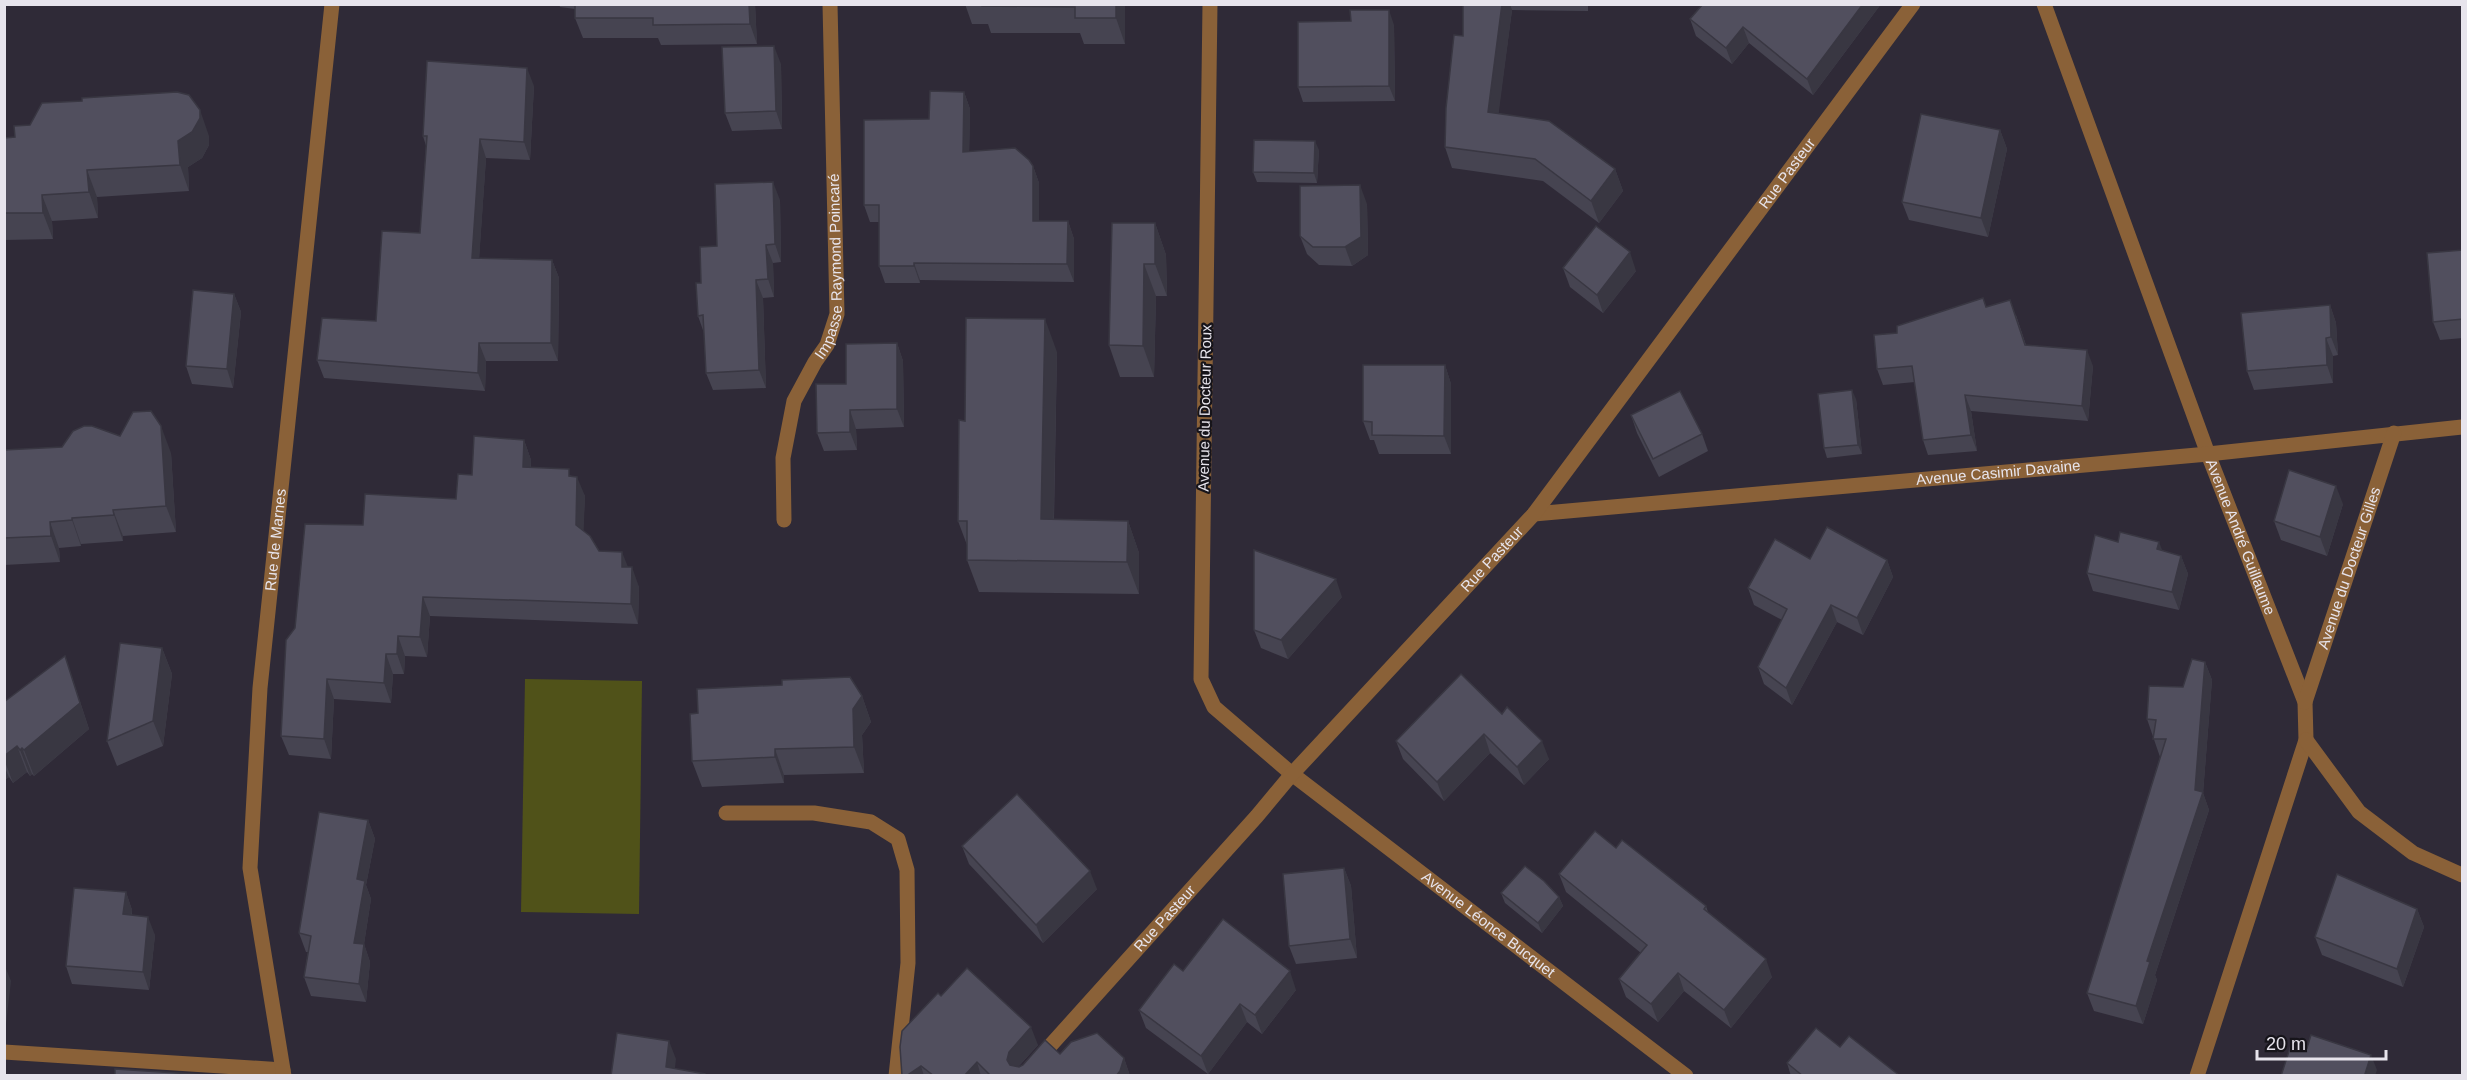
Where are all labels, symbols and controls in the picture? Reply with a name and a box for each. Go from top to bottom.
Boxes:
street label: Rue Pasteur [1755,135,1818,212]
street label: Impasse Raymond Poincaré [811,173,845,362]
street label: Avenue du Docteur Roux [1195,324,1214,492]
street label: Avenue Casimir Davaine [1915,456,2081,488]
street label: Avenue André Guillaume [2203,456,2279,617]
street label: Avenue du Docteur Gilles [2314,485,2384,651]
street label: Rue de Marnes [261,488,289,592]
street label: Rue Pasteur [1457,522,1526,595]
street label: Avenue Léonce Bucquet [1419,868,1559,981]
street label: Rue Pasteur [1130,881,1199,955]
scale bar [2257,1023,2386,1061]
text: 20 m [2266,1034,2306,1054]

